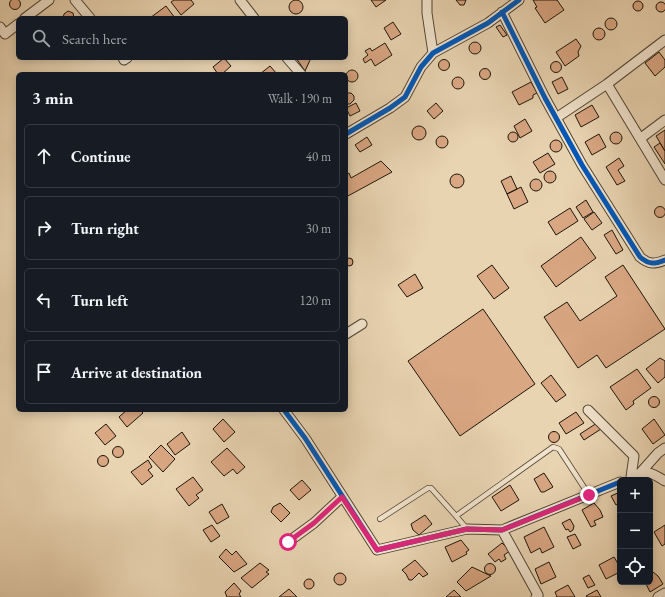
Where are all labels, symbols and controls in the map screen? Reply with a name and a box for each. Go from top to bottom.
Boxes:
search box [16,16,348,60]
icon: search [30,27,52,49]
text: Search here [62,29,127,48]
text: 3 min [32,87,73,109]
text: Walk · 190 m [268,90,332,107]
icon: ahead [33,145,55,167]
text: Continue [71,147,131,166]
text: 40 m [306,148,331,165]
icon: right [33,217,55,239]
text: Turn right [71,219,139,238]
text: 30 m [306,220,331,237]
icon: left [33,289,55,311]
text: Turn left [71,291,128,310]
text: 120 m [300,292,331,309]
icon: arrive [33,361,55,383]
text: Arrive at destination [71,363,202,382]
map controls [617,477,653,585]
button: + [617,477,653,513]
route end [580,486,598,504]
button: − [617,513,653,549]
route start [279,533,297,551]
button: locate [617,549,653,585]

